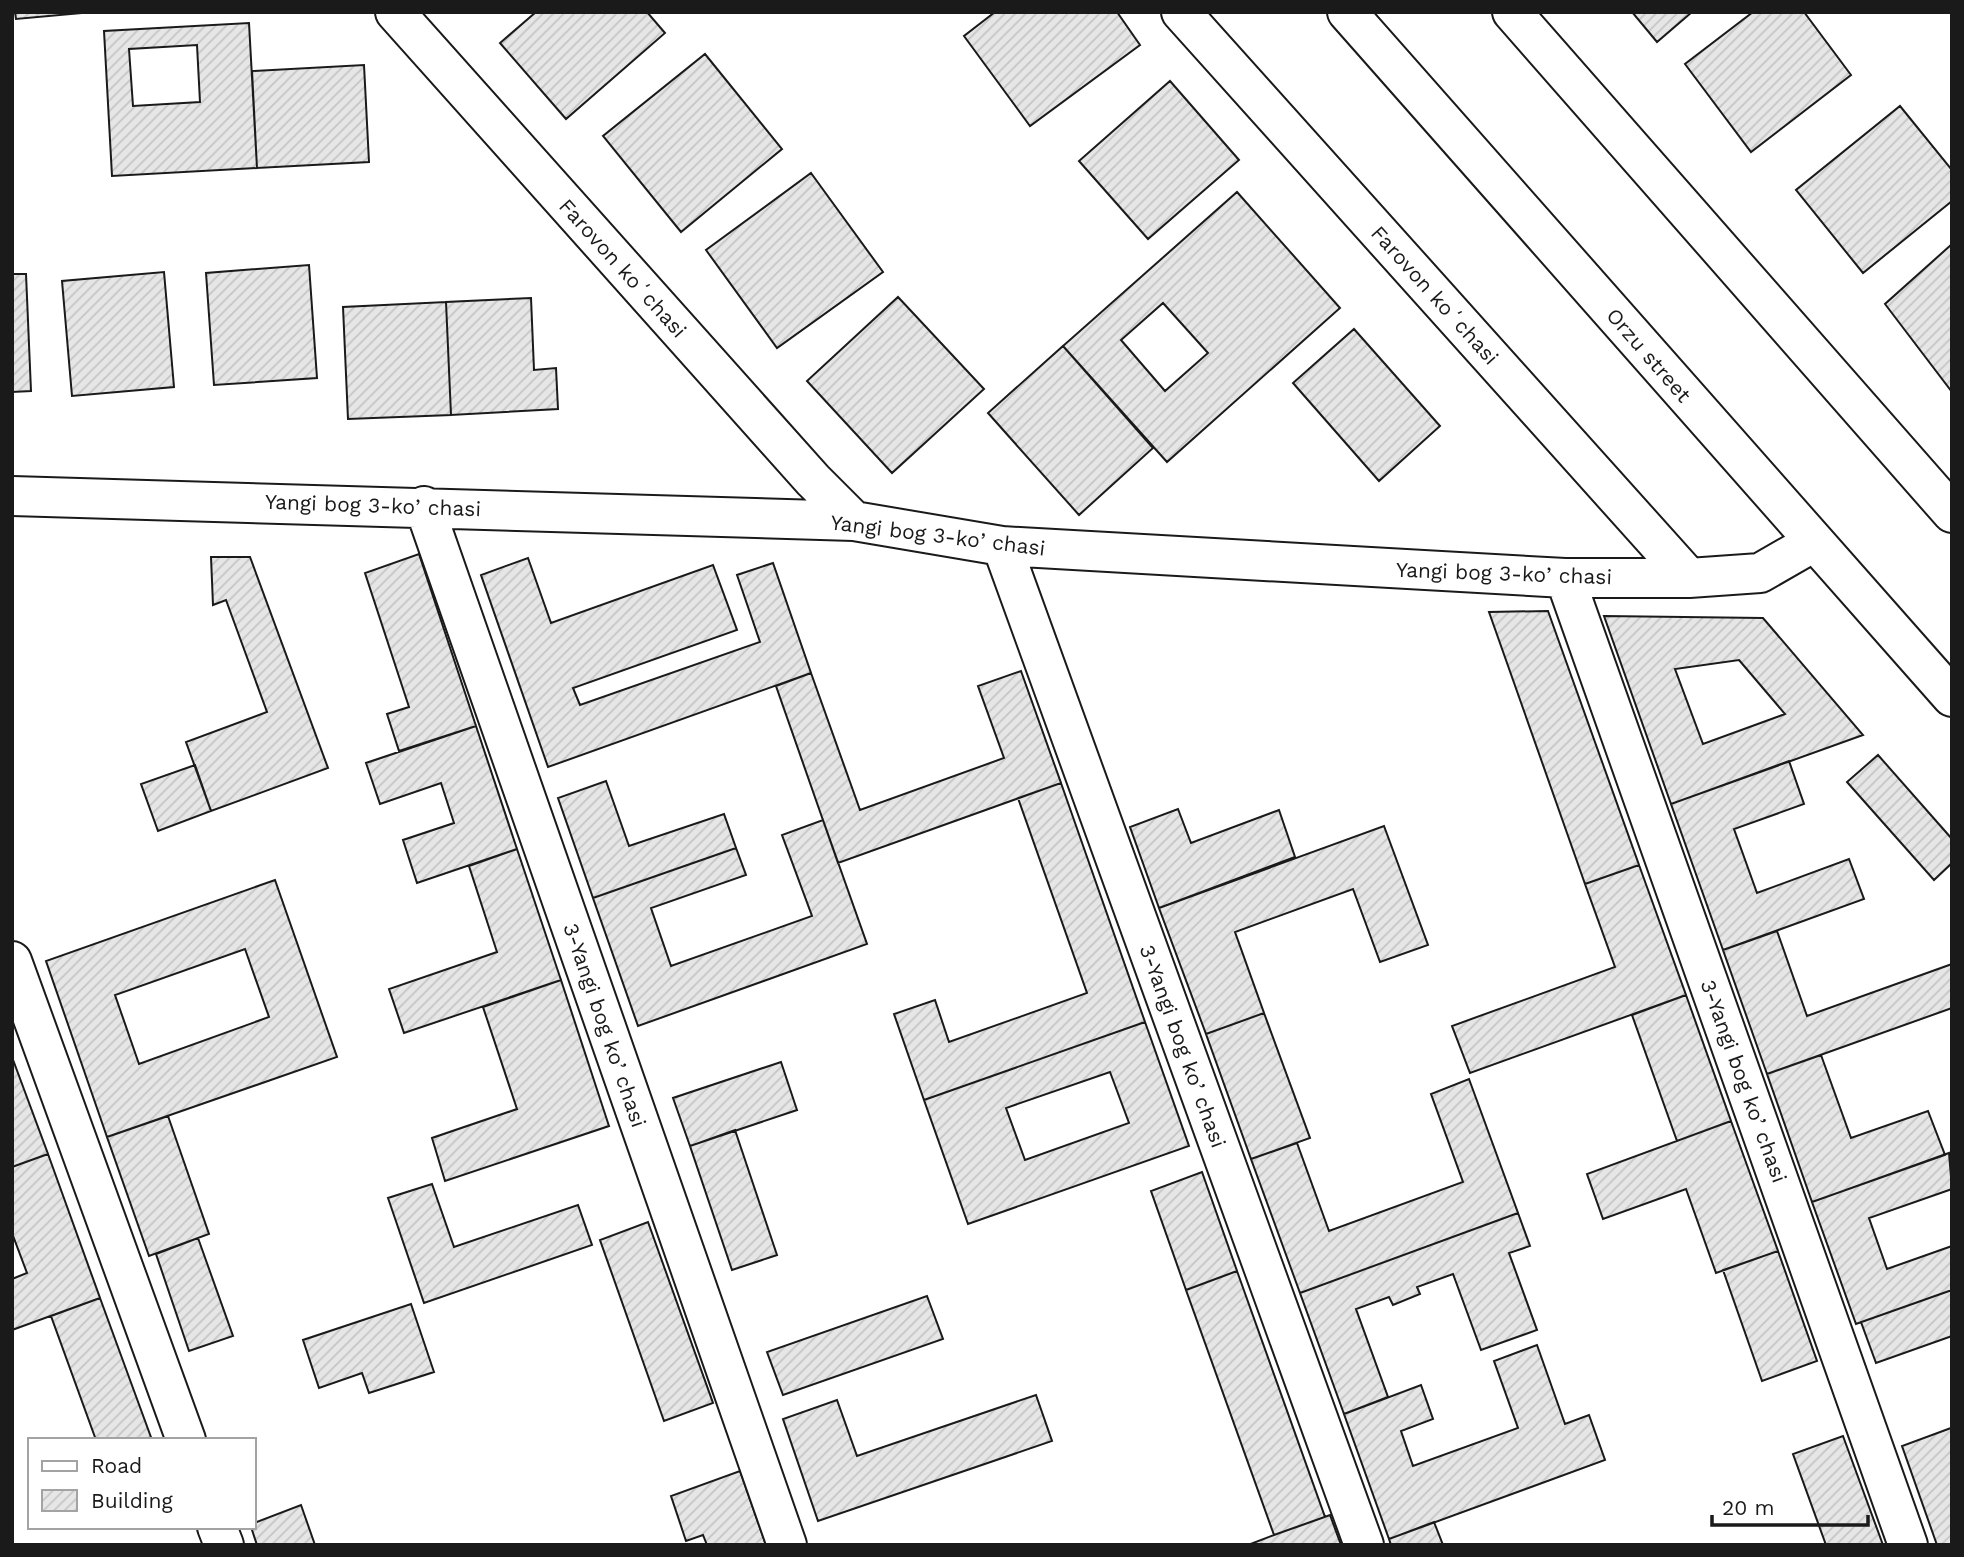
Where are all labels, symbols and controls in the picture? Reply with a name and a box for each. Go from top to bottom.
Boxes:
street label: Farovon koʻchasi [554,193,692,343]
street label: Farovon koʻchasi [1366,220,1504,370]
street label: Orzu street [1601,303,1697,407]
street label: Yangi bog 3-koʼchasi [265,489,481,521]
street label: Yangi bog 3-koʼchasi [829,509,1047,561]
street label: Yangi bog 3-koʼchasi [1396,557,1612,589]
street label: 3-Yangi bog koʼchasi [558,920,652,1130]
street label: 3-Yangi bog koʼchasi [1135,941,1231,1151]
street label: 3-Yangi bog koʼchasi [1696,976,1792,1186]
legend [28,1438,256,1529]
text: Road [91,1453,142,1478]
scale bar [1712,1484,1868,1528]
text: Building [91,1488,173,1513]
text: 20 m [1722,1495,1774,1520]

